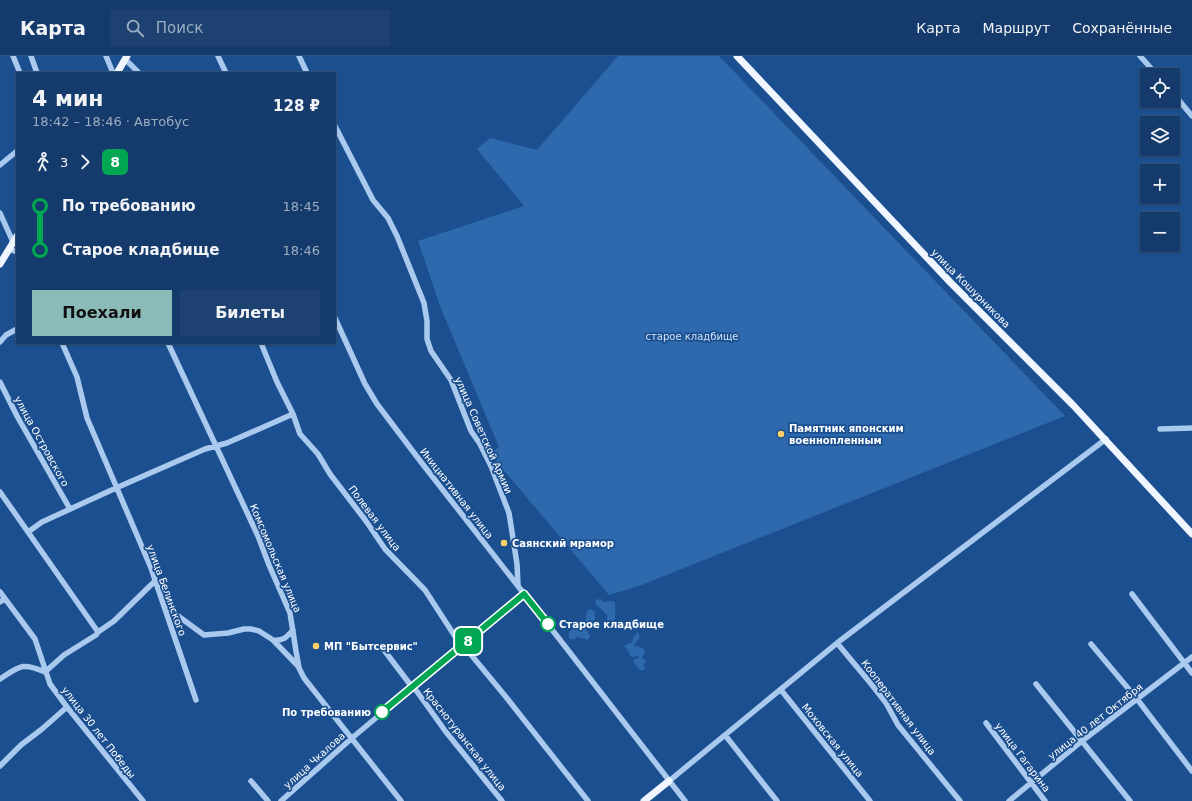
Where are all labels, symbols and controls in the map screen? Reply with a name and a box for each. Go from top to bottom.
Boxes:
search box [110,10,390,46]
text: Карта [20,17,86,39]
icon: search [124,17,146,39]
text: Поиск [156,19,203,37]
text: Карта [916,20,960,36]
text: Маршрут [982,20,1050,36]
text: Сохранённые [1072,20,1172,36]
map controls [1140,68,1180,252]
button: locate [1140,68,1180,108]
text: 4 мин [32,86,104,111]
text: 128 ₽ [273,97,320,115]
text: 18:42 – 18:46 · Автобус [32,114,189,129]
button: layers [1140,116,1180,156]
icon: walk [32,151,54,173]
icon: forward [74,151,96,173]
text: 8 [110,154,120,170]
text: 3 [60,155,68,170]
button: + [1140,164,1180,204]
text: По требованию [62,197,196,215]
text: 18:45 [283,199,320,214]
button: − [1140,212,1180,252]
text: Старое кладбище [62,241,219,259]
text: 18:46 [283,243,320,258]
street label: улица Кошурникова [929,247,1012,330]
button: Поехали [32,290,172,336]
button: Билеты [180,290,320,336]
park label: старое кладбище [646,331,738,342]
street label: улица Советской Армии [453,375,514,495]
street label: улица Островского [12,394,71,488]
place label: Памятник японским военнопленным [789,423,904,446]
marker: Памятник японским военнопленным [776,429,786,439]
street label: Инициативная улица [418,446,495,541]
street label: Полевая улица [346,483,403,553]
street label: Комсомольская улица [248,502,303,614]
marker: Саянский мрамор [499,538,509,548]
place label: Саянский мрамор [512,538,614,549]
street label: улица Белинского [145,543,188,637]
marker: Старое кладбище [540,616,556,632]
place label: Старое кладбище [559,619,664,630]
line badge: 8 [455,628,481,654]
text: 8 [463,633,473,649]
marker: МП "Бытсервис" [311,641,321,651]
place label: МП "Бытсервис" [324,641,418,652]
street label: Кооперативная улица [859,658,938,757]
street label: улица 40 лет Октября [1046,681,1145,762]
street label: улица 30 лет Победы [59,684,138,780]
street label: Краснотуранская улица [421,686,508,793]
street label: Моховская улица [800,701,866,779]
marker: По требованию [374,704,390,720]
place label: По требованию [282,707,371,718]
street label: улица Гагарина [993,720,1052,794]
street label: улица Чкалова [281,730,347,791]

